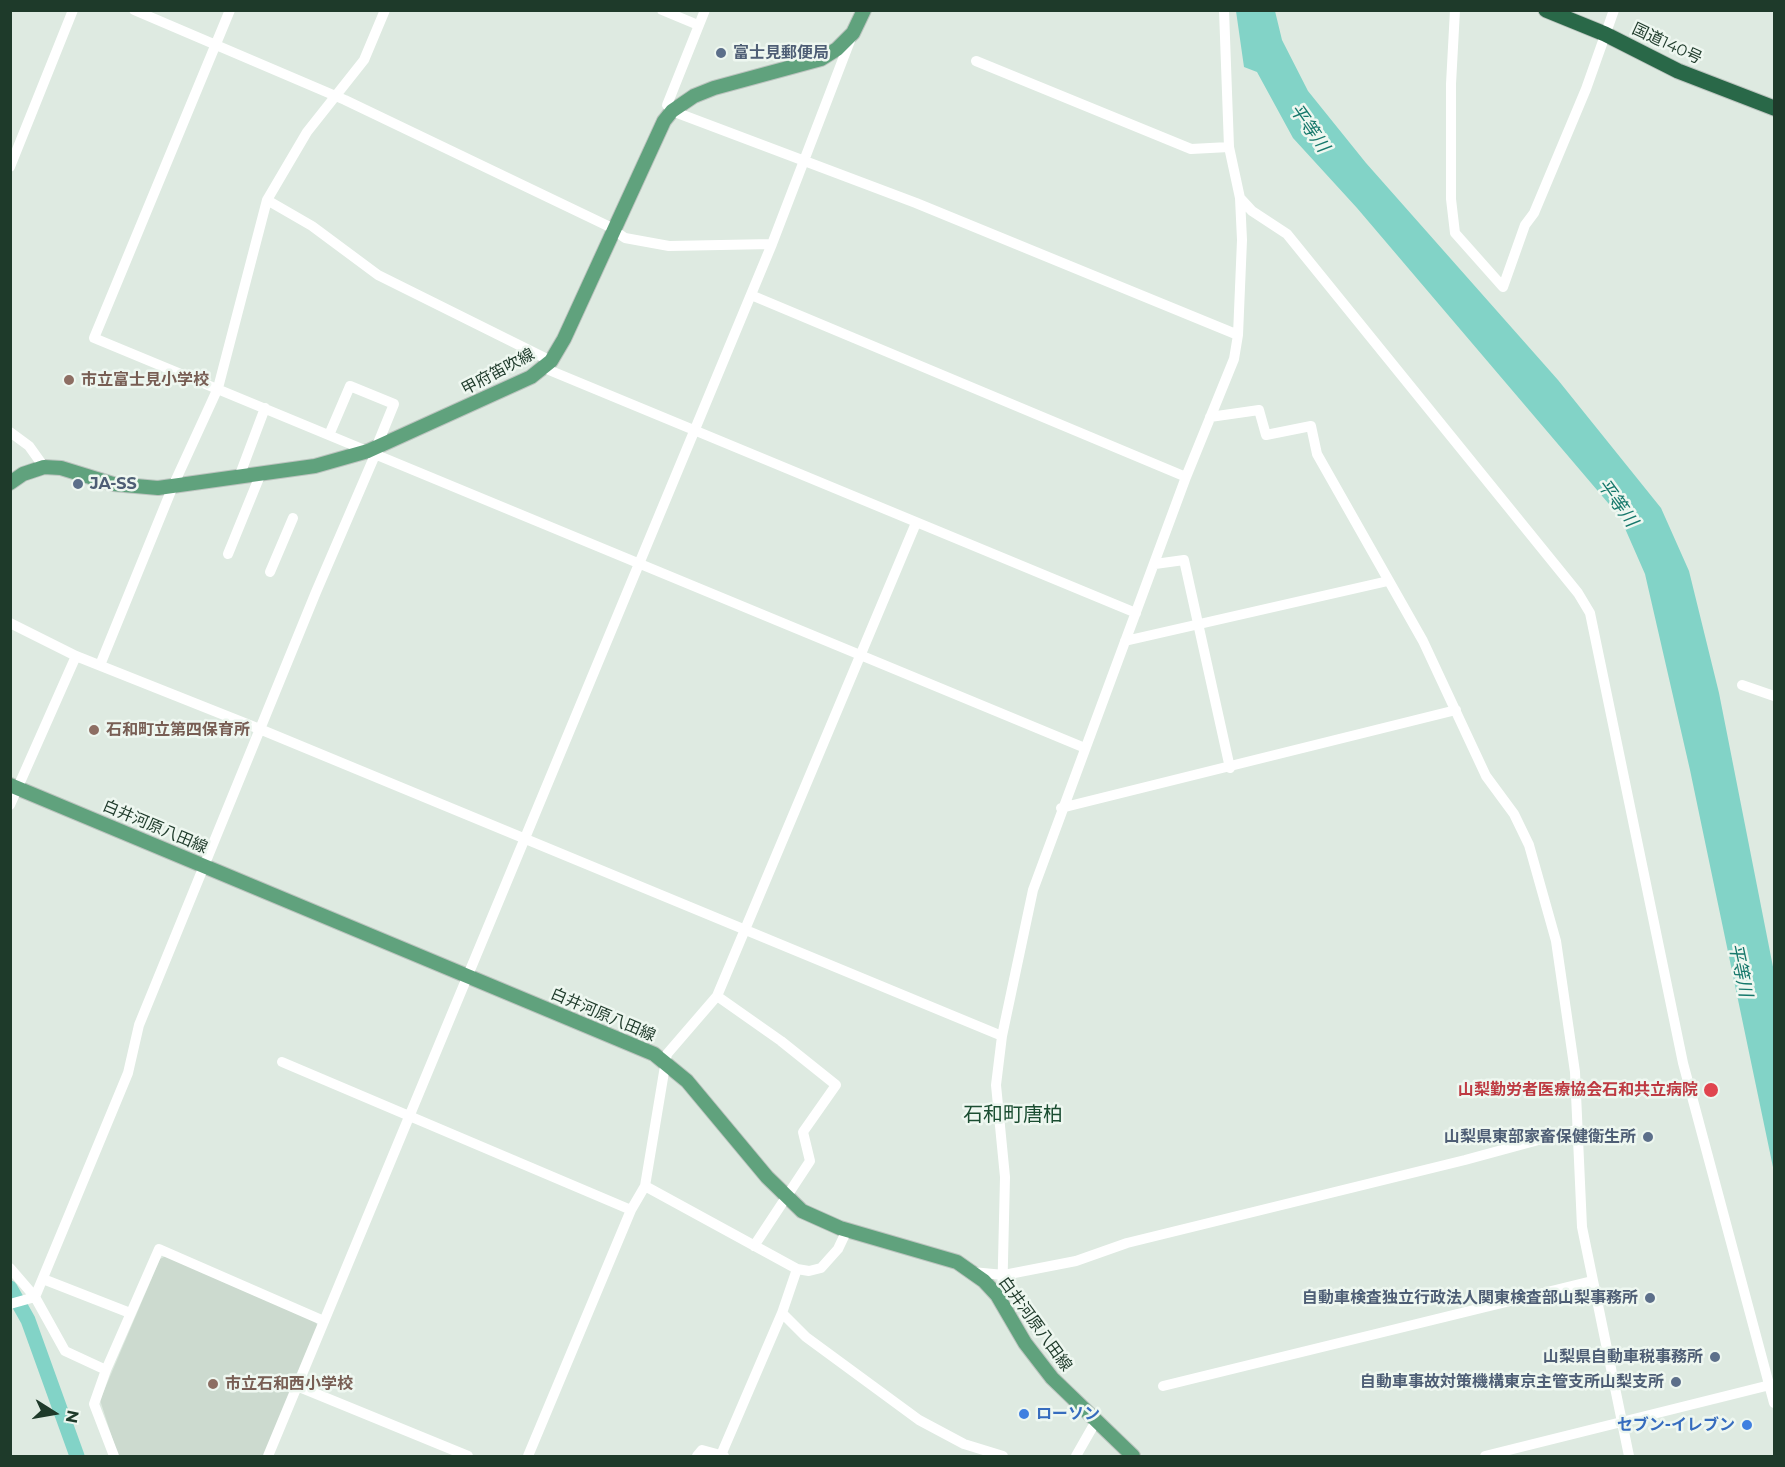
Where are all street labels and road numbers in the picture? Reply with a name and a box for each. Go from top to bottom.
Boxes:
street label: 国道140号 [1629,19,1705,69]
street label: 甲府笛吹線 [458,345,538,399]
street label: 白井河原八田線 [100,796,210,858]
street label: 白井河原八田線 [548,984,658,1046]
street label: 白井河原八田線 [994,1273,1076,1375]

